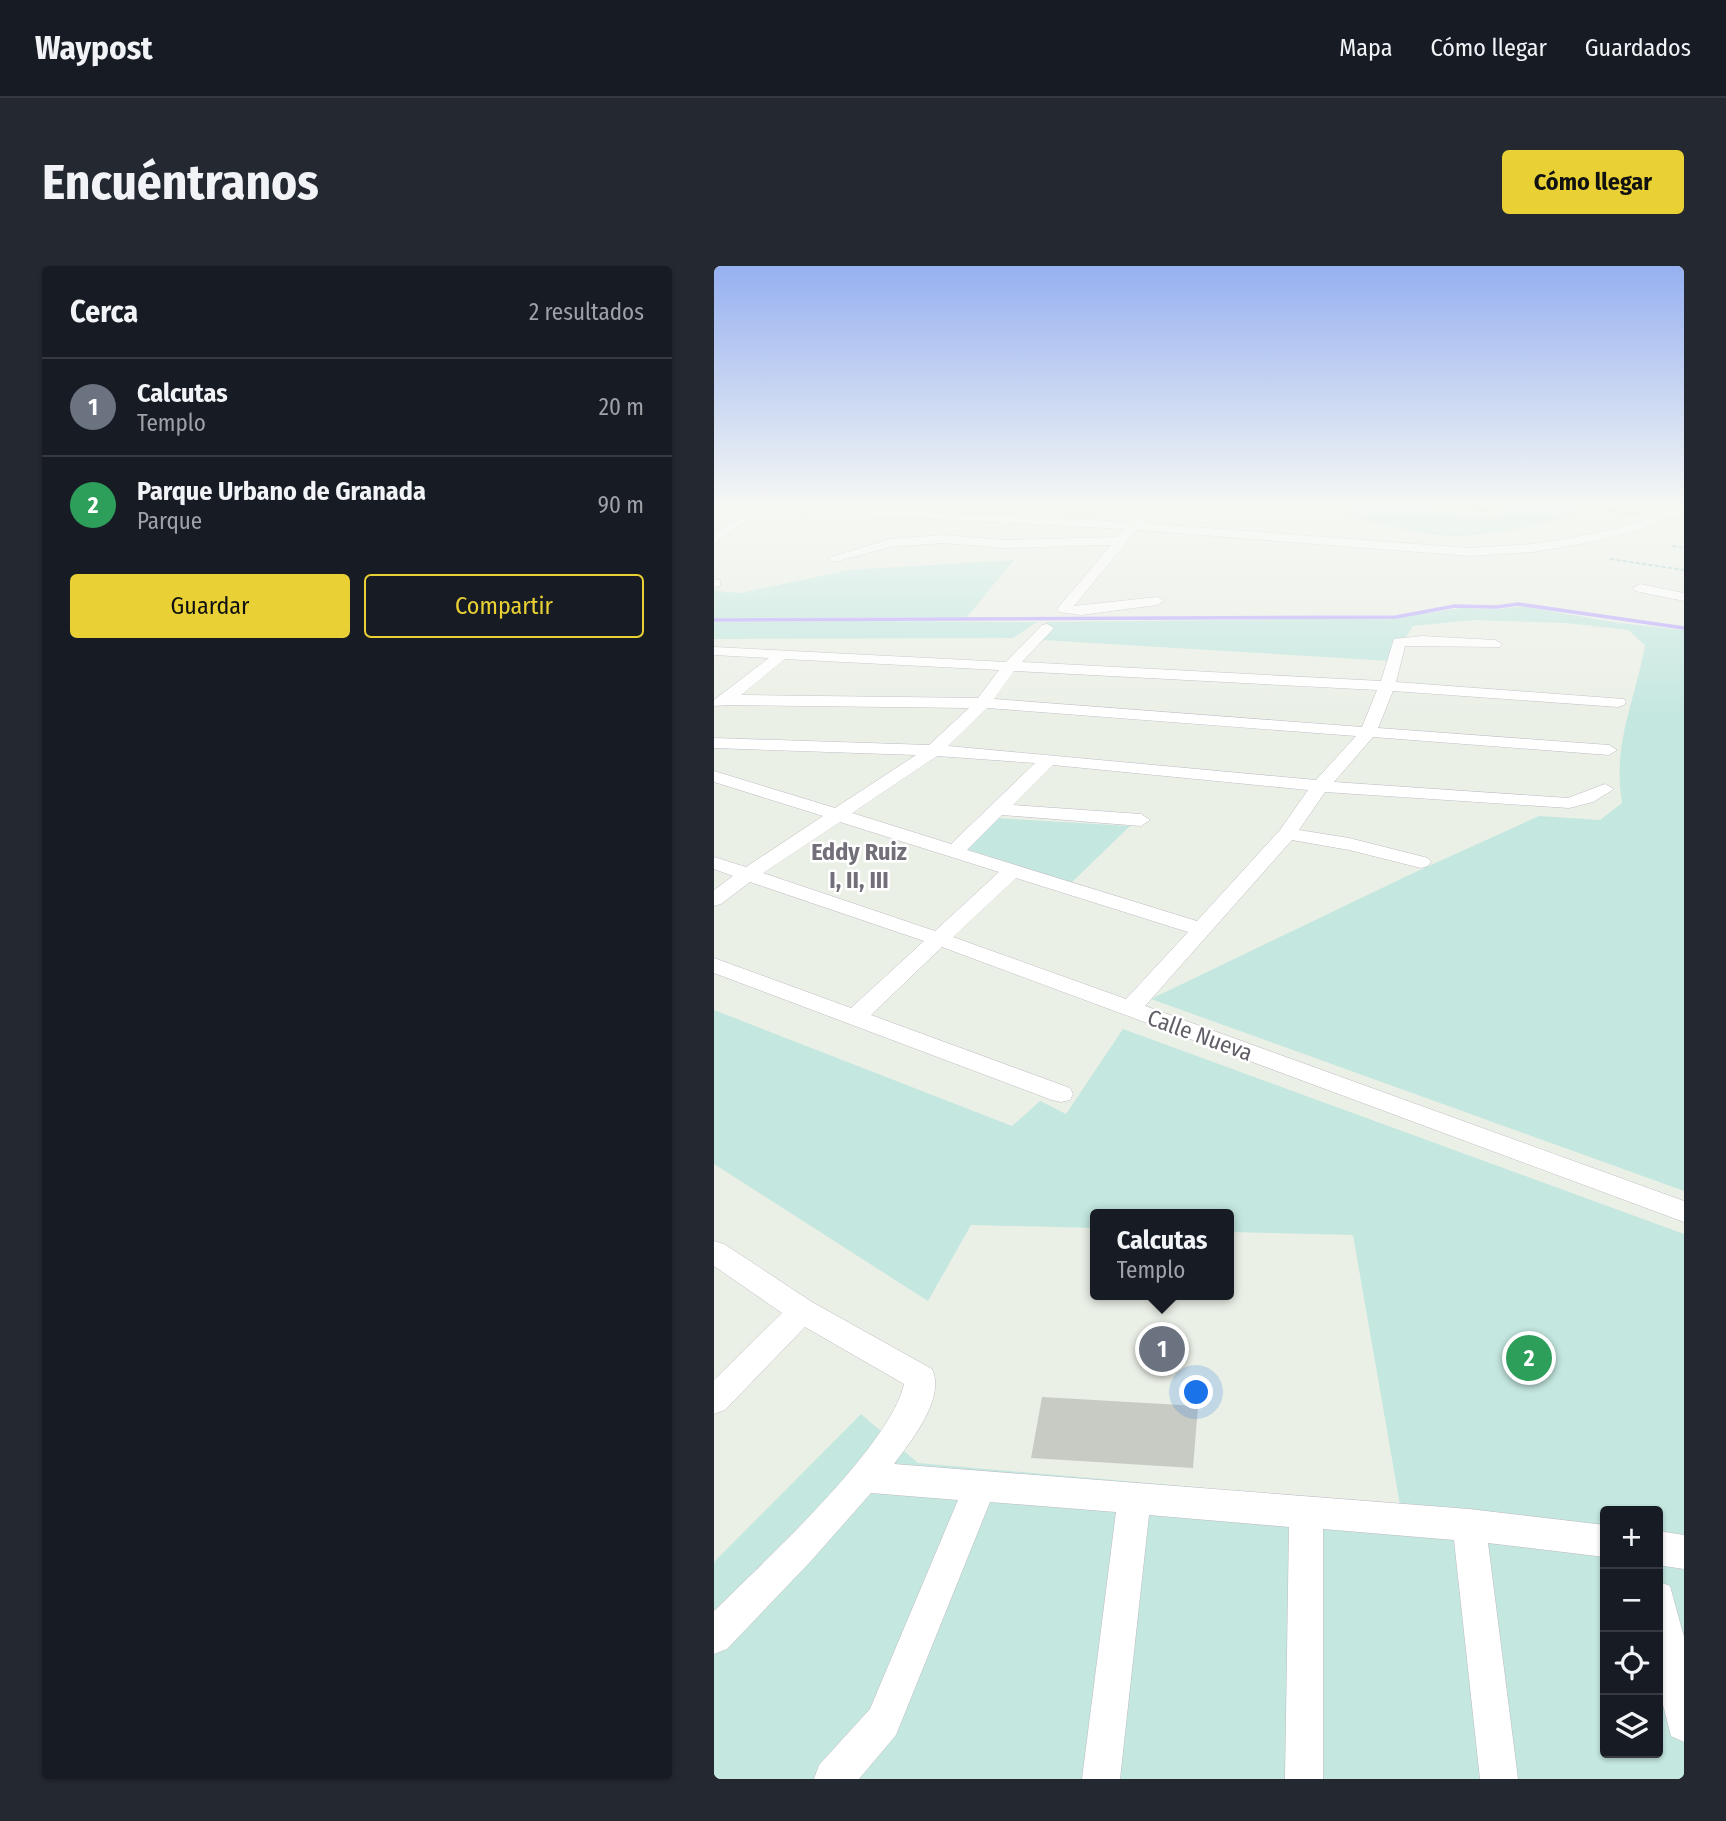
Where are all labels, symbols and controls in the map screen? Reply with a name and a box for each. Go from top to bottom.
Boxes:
text: Waypost [35,28,153,68]
text: Mapa [1339,34,1392,62]
text: Cómo llegar [1430,34,1547,62]
text: Guardados [1585,34,1691,62]
button: Cómo llegar [1502,150,1684,214]
text: Encuéntranos [42,153,319,212]
text: Cerca [70,294,138,330]
text: 2 resultados [529,298,644,326]
text: Calcutas [137,378,228,409]
text: 1 [88,393,98,421]
text: 20 m [599,393,644,421]
text: Templo [137,409,206,437]
text: Parque Urbano de Granada [137,476,426,507]
text: 2 [88,491,98,519]
text: 90 m [598,491,644,519]
text: Parque [137,507,202,535]
button: Guardar [70,574,350,638]
button: Compartir [364,574,644,638]
district label: Eddy Ruiz I, II, III [811,838,907,894]
street label: Calle Nueva [1144,1003,1256,1067]
popup [1090,1209,1234,1300]
text: Calcutas [1117,1225,1207,1256]
text: Templo [1117,1256,1185,1284]
pin: 1 [1139,1323,1185,1375]
pin: 2 [1506,1332,1552,1384]
your location [1179,1375,1213,1409]
map controls [1600,1506,1663,1758]
button: + [1600,1506,1663,1569]
button: − [1600,1569,1663,1632]
button: locate [1600,1632,1663,1695]
button: layers [1600,1695,1663,1758]

